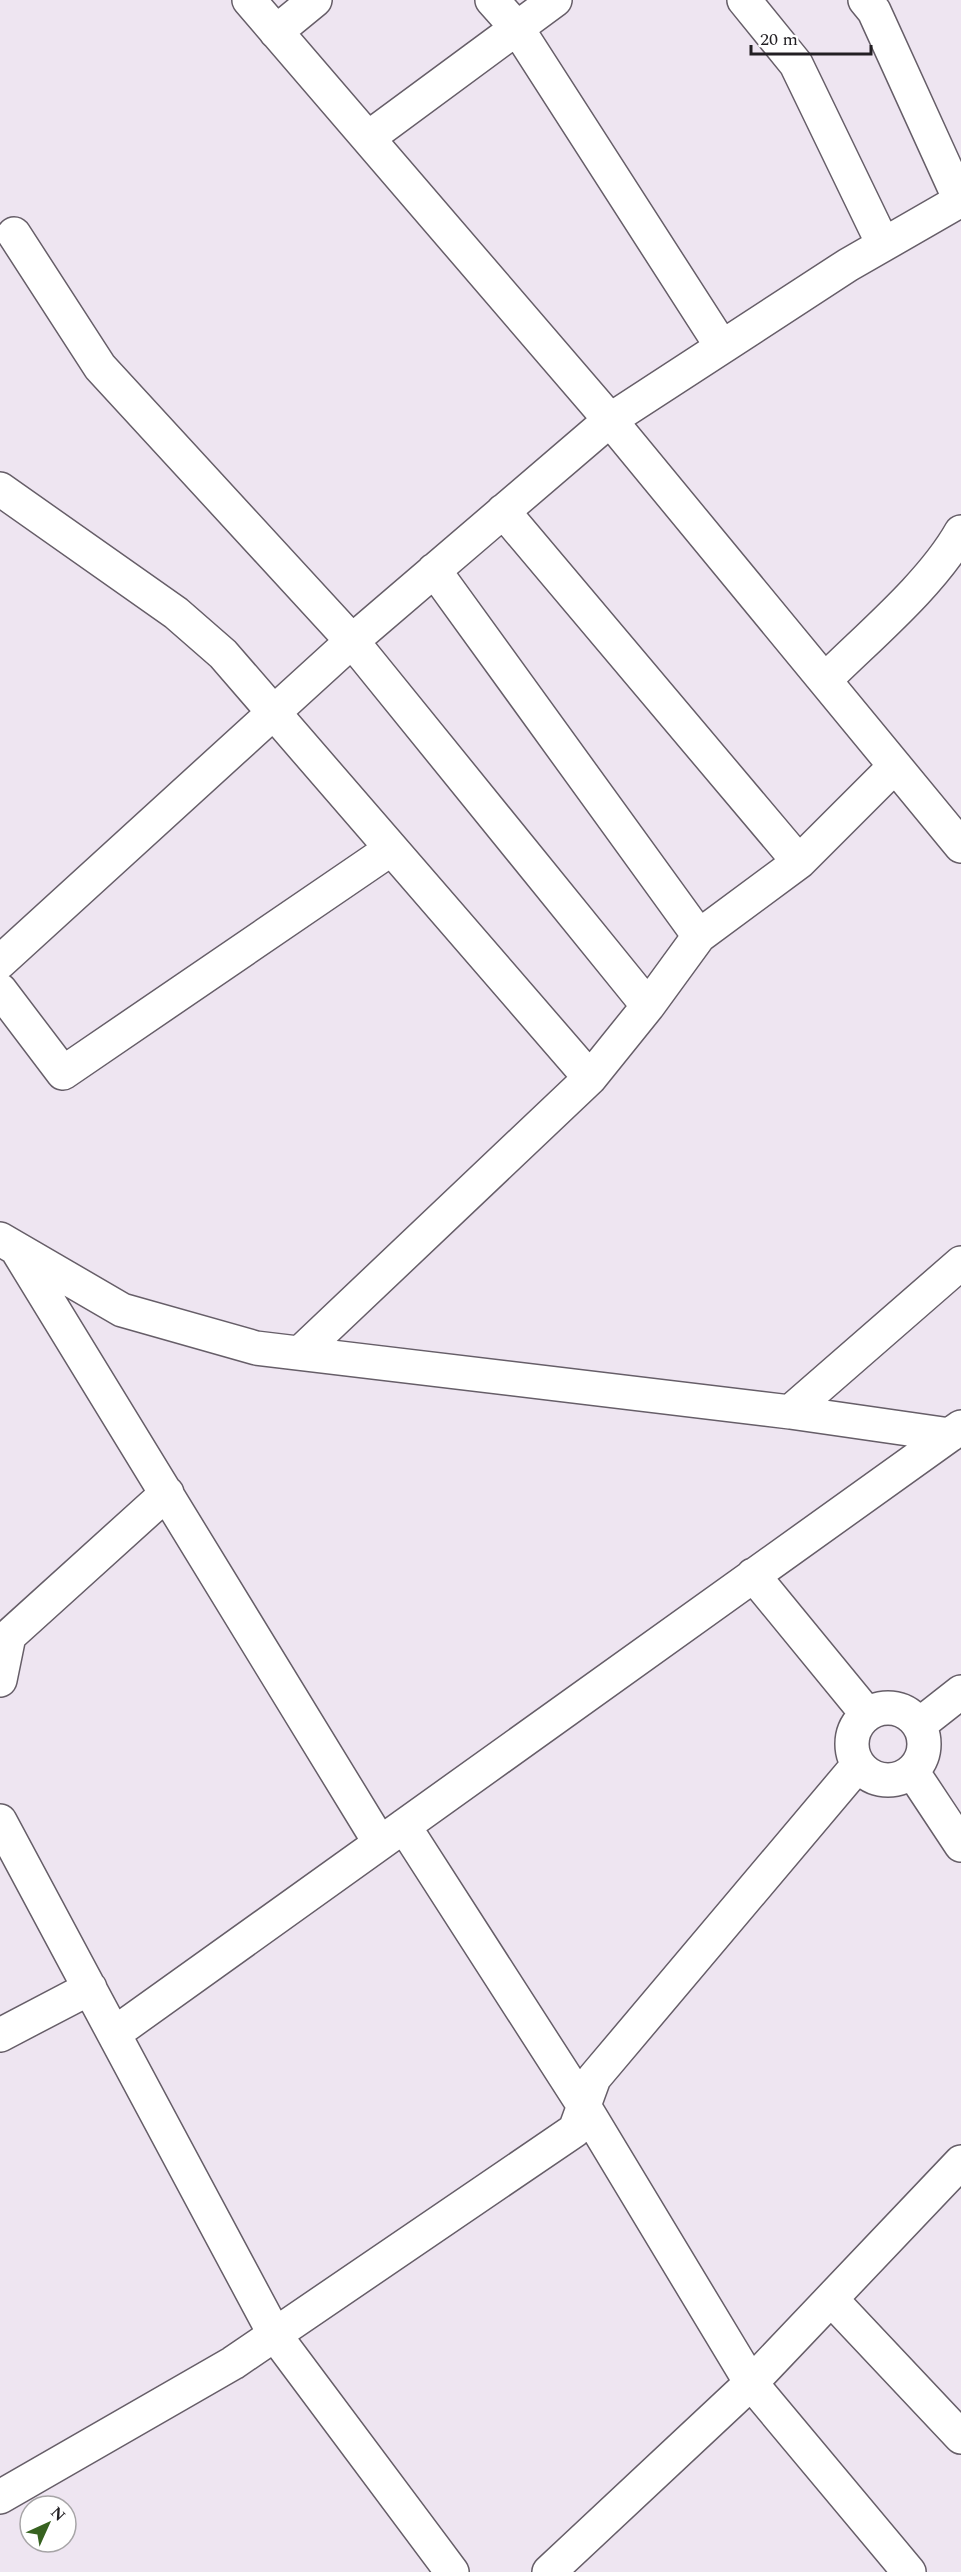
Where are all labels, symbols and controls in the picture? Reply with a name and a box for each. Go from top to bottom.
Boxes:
scale bar [751,18,871,56]
text: 20 m [760,26,798,53]
north arrow [18,2494,78,2554]
text: N [45,2501,71,2527]

